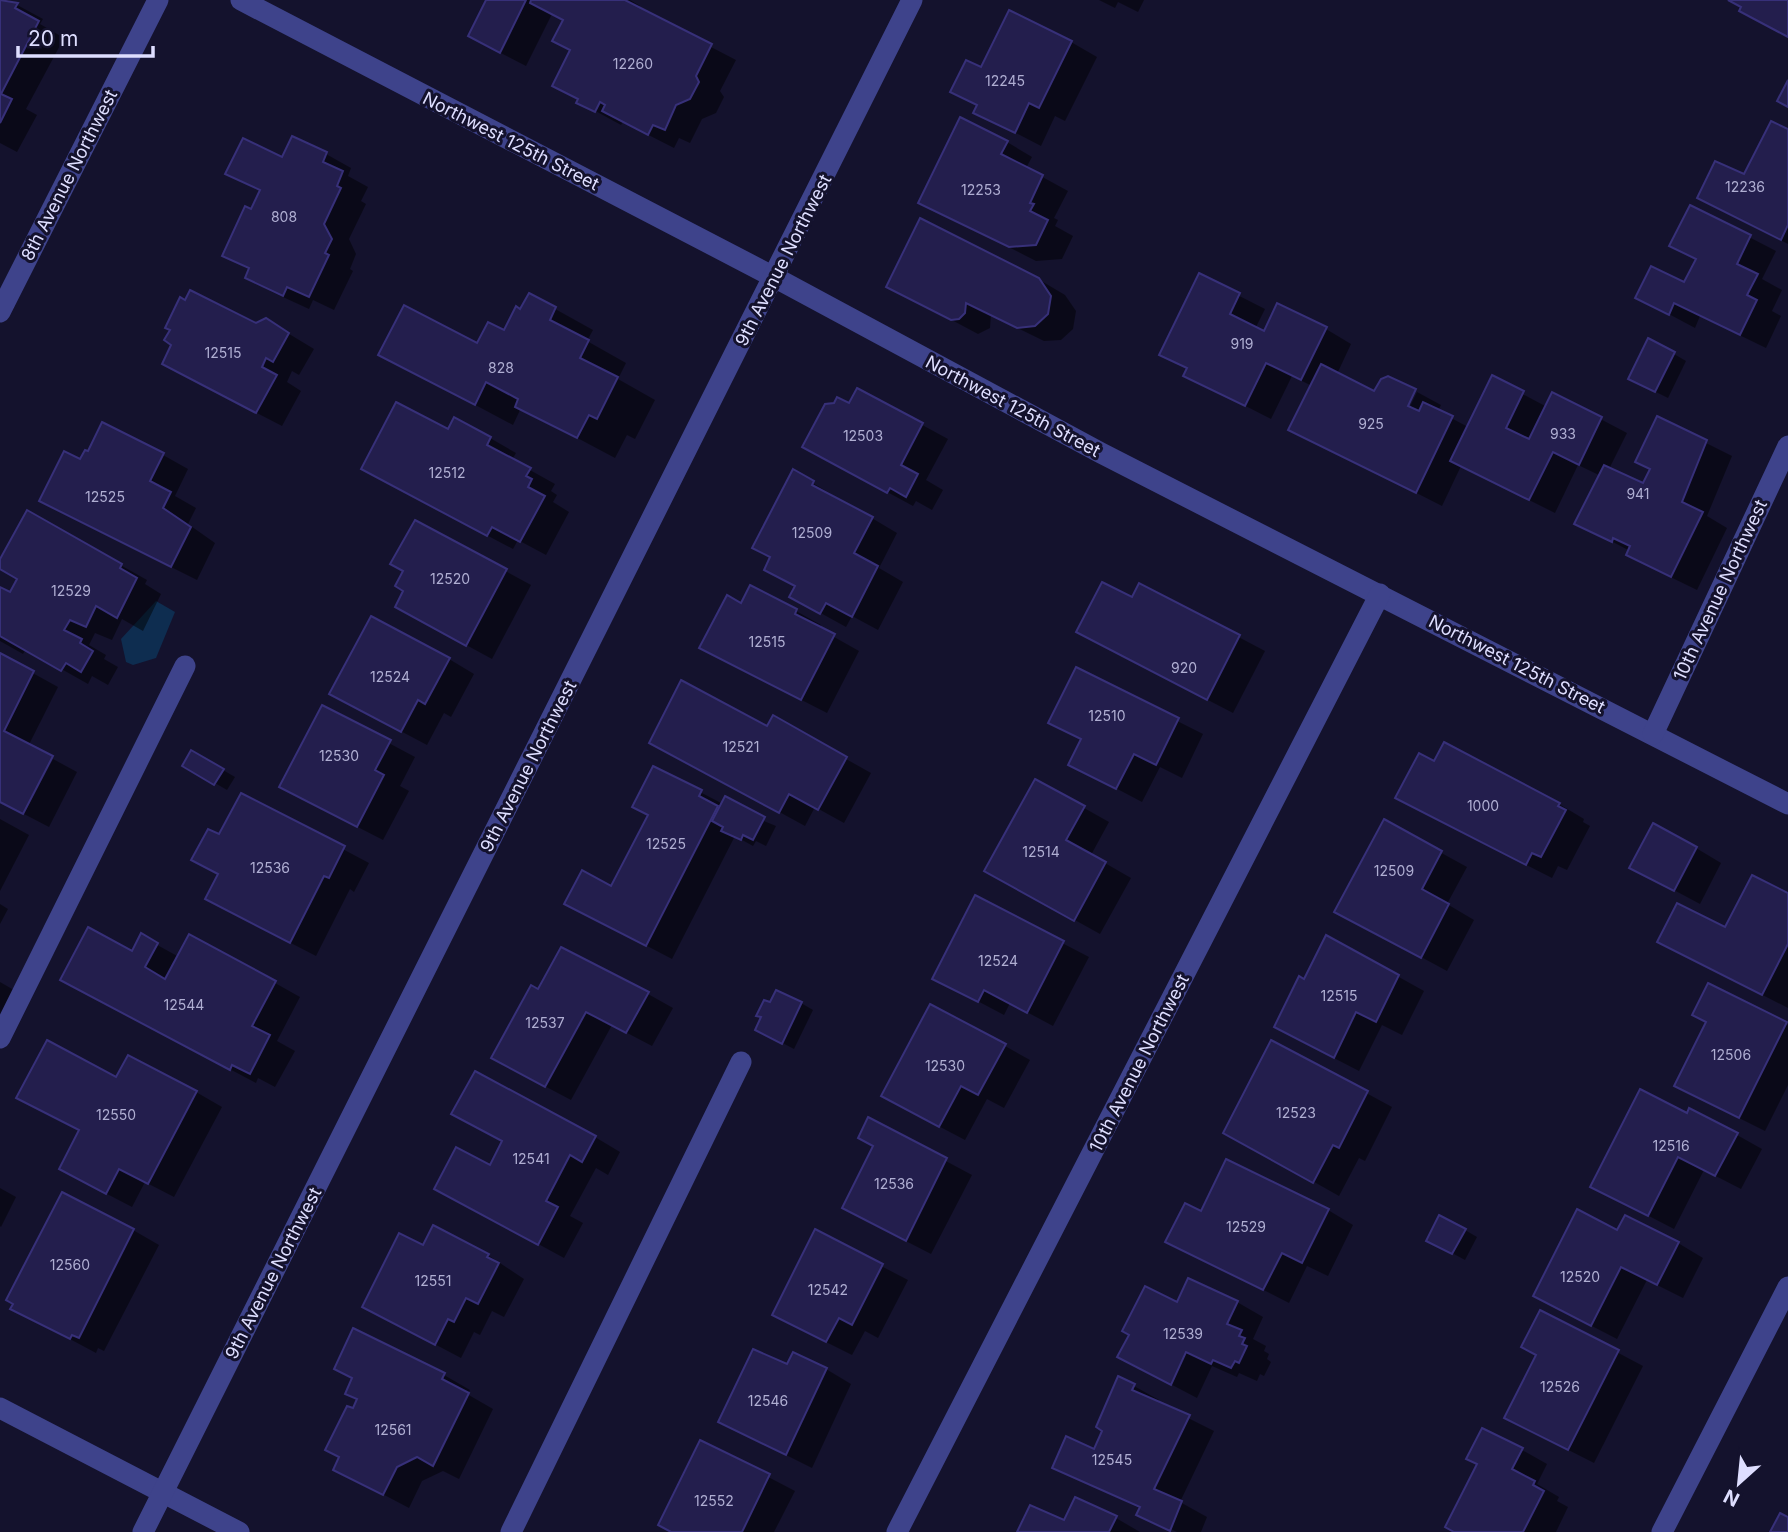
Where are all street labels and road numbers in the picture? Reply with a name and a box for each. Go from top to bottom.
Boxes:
street label: 8th Avenue Northwest [17,86,121,264]
street label: Northwest 125th Street [419,87,603,195]
street label: 9th Avenue Northwest [731,171,835,349]
street label: Northwest 125th Street [922,351,1104,461]
street label: 10th Avenue Northwest [1669,496,1771,684]
street label: Northwest 125th Street [1425,610,1609,718]
street label: 9th Avenue Northwest [476,677,580,855]
street label: 10th Avenue Northwest [1085,970,1193,1156]
street label: 9th Avenue Northwest [221,1184,325,1362]

